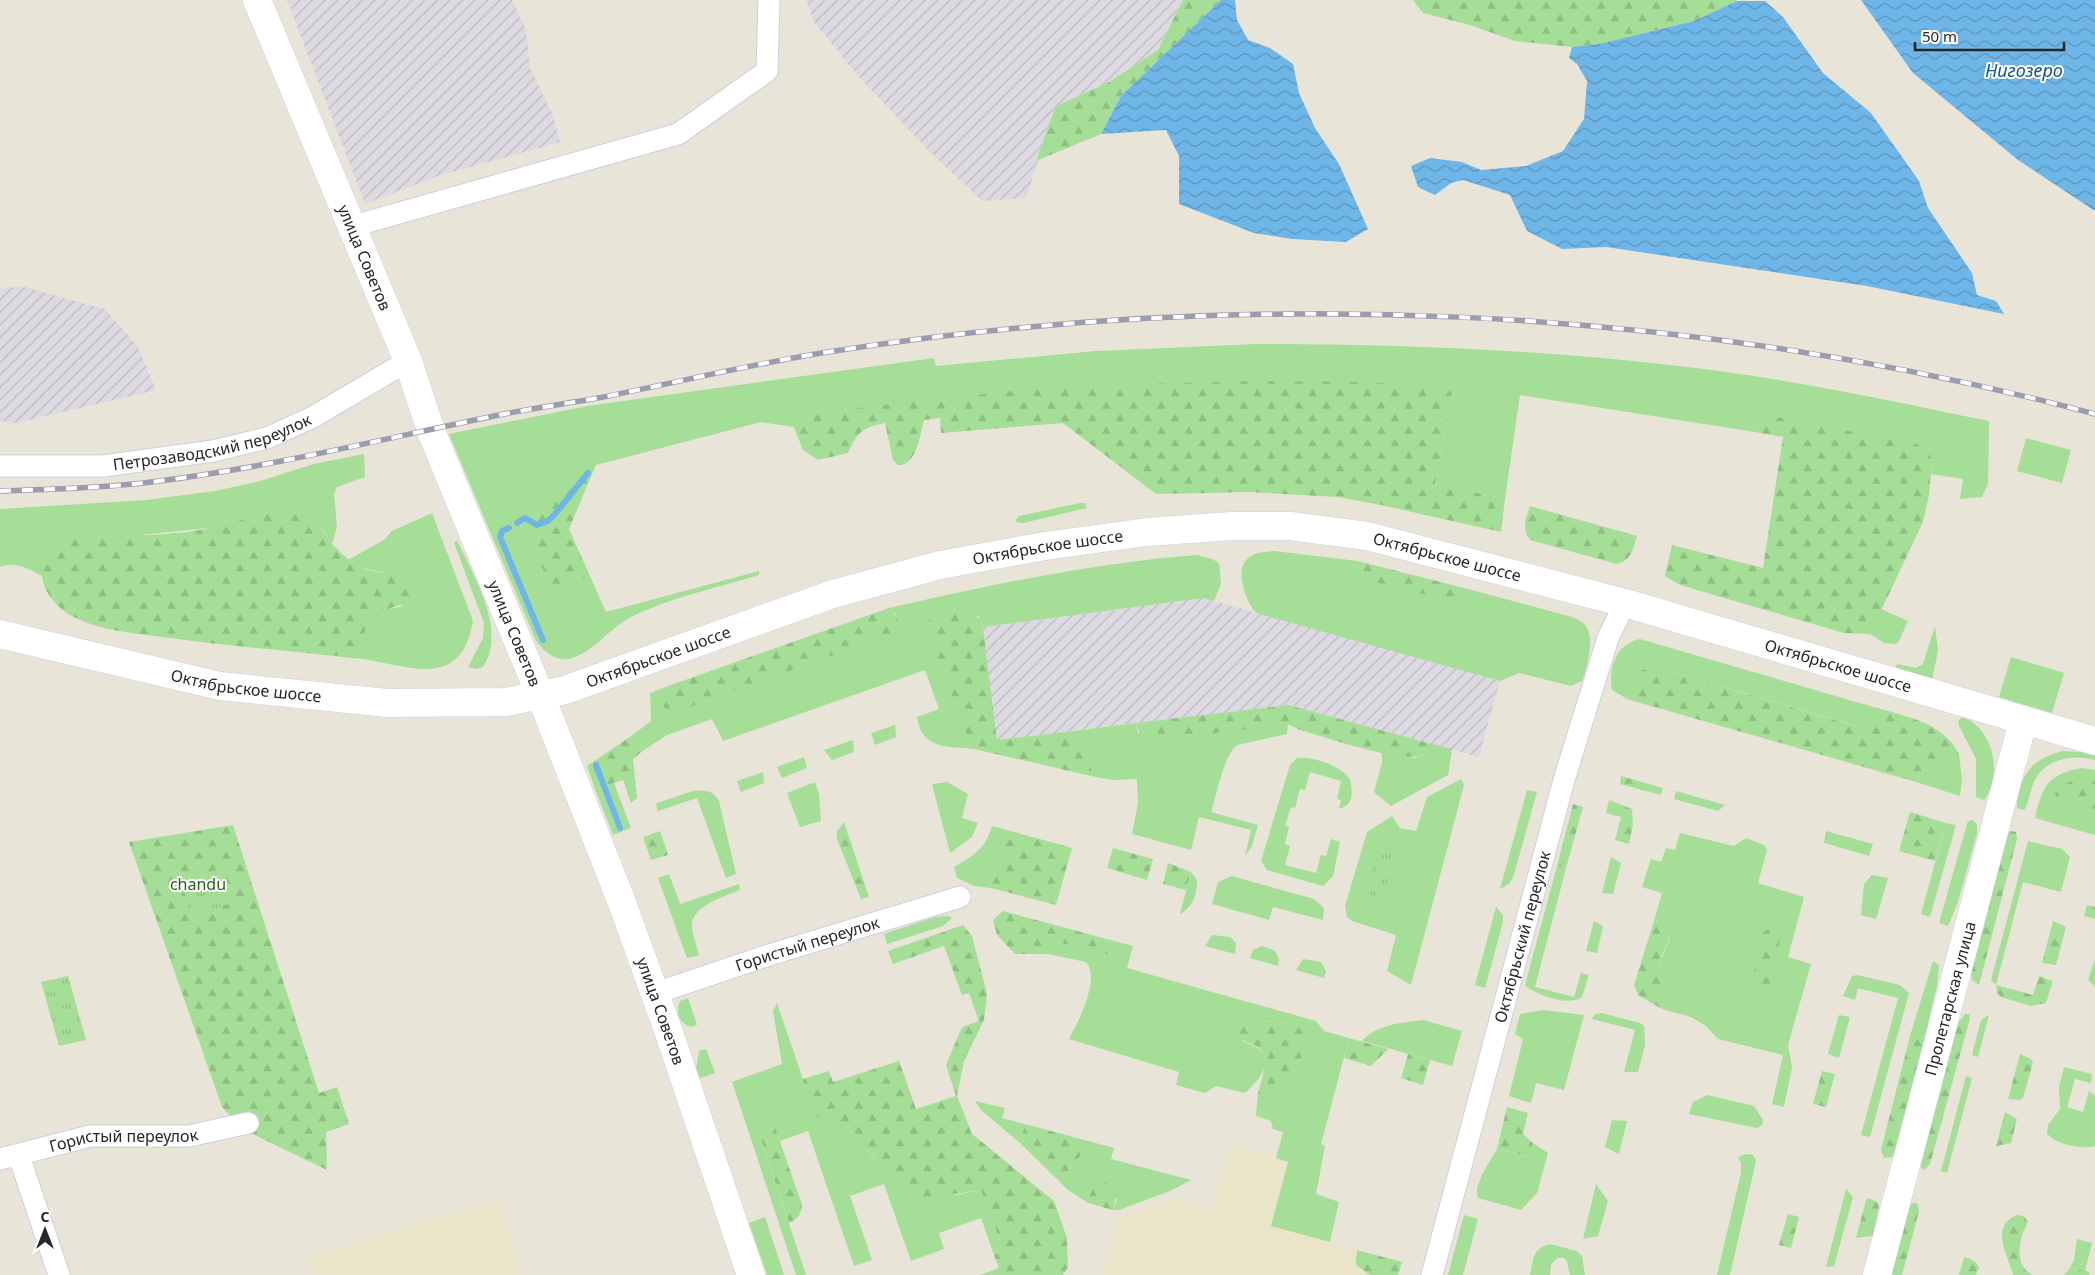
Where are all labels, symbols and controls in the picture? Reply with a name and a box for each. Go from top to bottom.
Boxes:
scale bar [1915,20,2064,52]
text: 50 m [1922,26,1957,46]
water label: Нигозеро [1985,58,2063,82]
street label: улица Советов [333,201,397,314]
street label: Петрозаводский переулок [112,408,315,476]
street label: Октябрьское шоссе [971,524,1125,570]
street label: Октябрьское шоссе [1371,527,1524,587]
street label: улица Советов [483,577,546,690]
street label: Октябрьское шоссе [583,621,734,693]
street label: Октябрьское шоссе [1762,634,1914,698]
street label: Октябрьское шоссе [169,664,323,707]
street label: Октябрьский переулок [1489,848,1556,1025]
park label: chandu [170,873,226,895]
street label: Гористый переулок [732,911,882,977]
street label: Пролетарская улица [1919,919,1981,1078]
street label: улица Советов [632,954,690,1068]
street label: Гористый переулок [47,1123,201,1157]
north arrow [20,1205,70,1255]
text: С [40,1207,50,1226]

